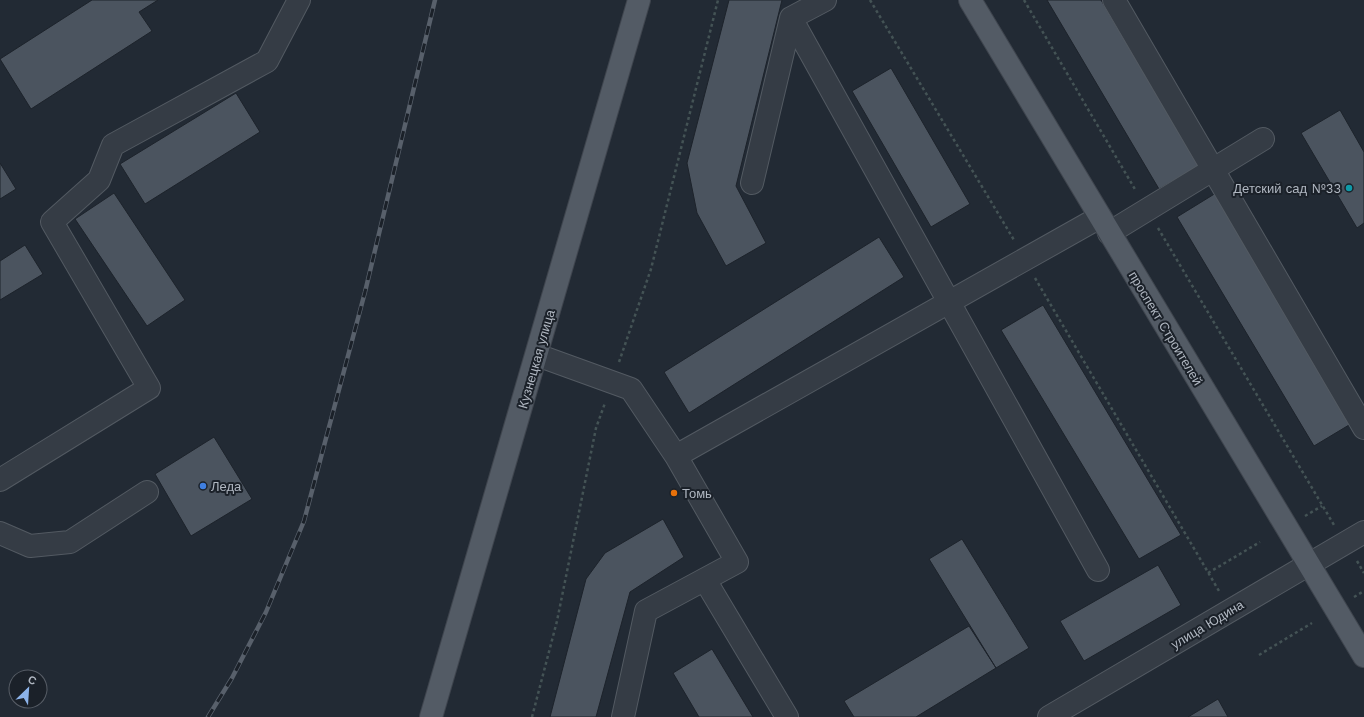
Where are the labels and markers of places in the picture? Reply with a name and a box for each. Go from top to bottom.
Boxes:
place label: Детский сад №33 [1233,181,1341,196]
marker: Детский сад №33 [1344,183,1354,193]
place label: Леда [211,479,242,494]
marker: Леда [198,481,208,491]
place label: Томь [682,486,712,501]
marker: Томь [669,488,679,498]

